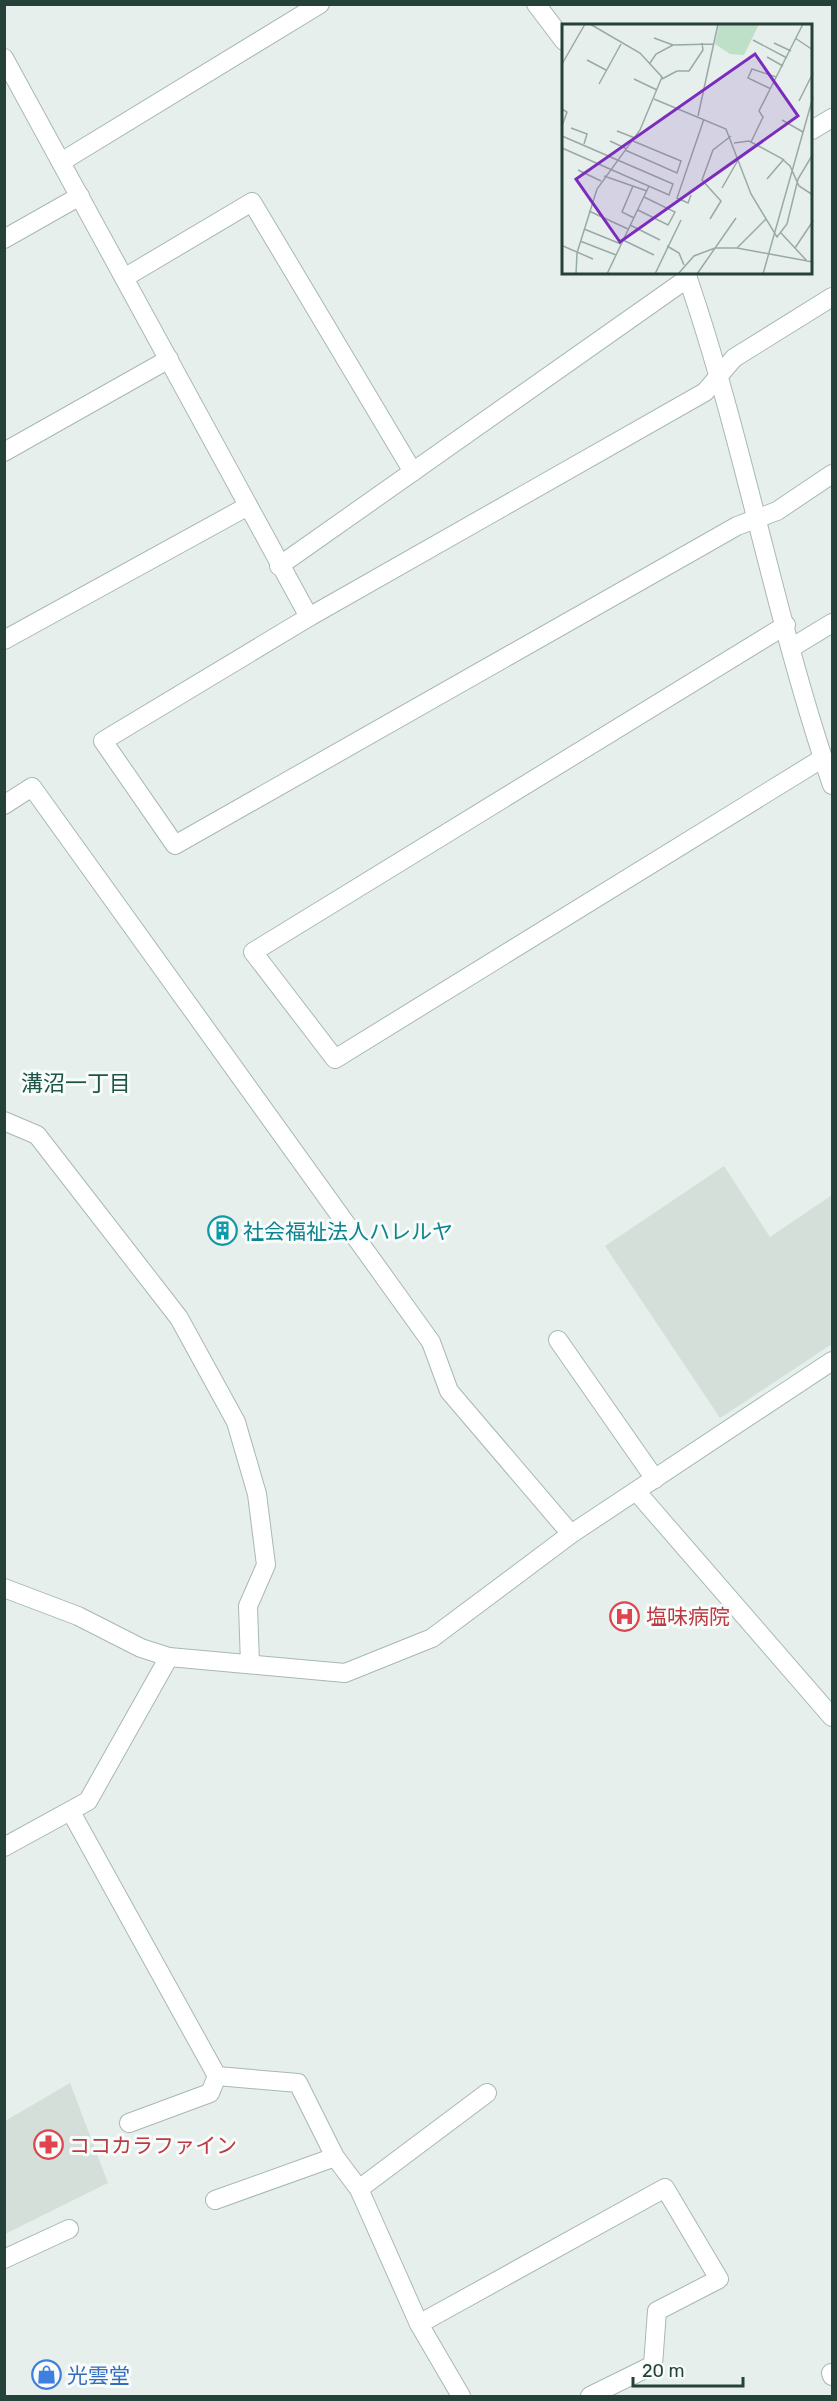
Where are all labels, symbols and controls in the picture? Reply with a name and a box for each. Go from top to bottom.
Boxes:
inset map [562,24,813,274]
district label: 溝沼一丁目 [21,1070,131,1097]
building icon: 社会福祉法人ハレルヤ [206,1215,238,1247]
place label: 社会福祉法人ハレルヤ [243,1219,453,1244]
hospital icon: 塩味病院 [609,1600,641,1632]
place label: 塩味病院 [646,1604,730,1629]
pharmacy icon: ココカラファイン [32,2129,64,2161]
place label: ココカラファイン [69,2133,237,2158]
scale bar [633,2350,742,2388]
shop icon: 光雲堂 [30,2359,62,2391]
text: 20 m [642,2360,684,2382]
place label: 光雲堂 [67,2363,130,2388]

